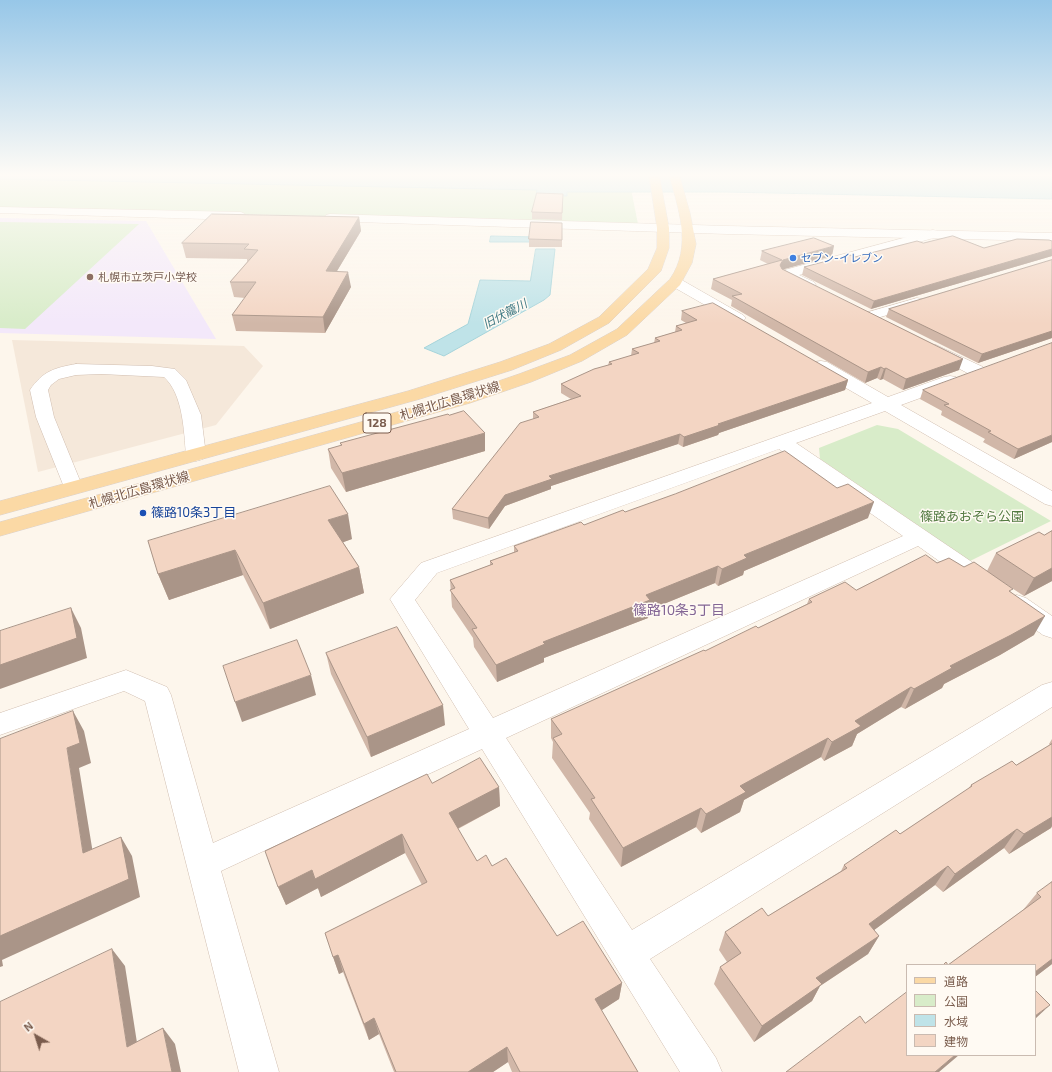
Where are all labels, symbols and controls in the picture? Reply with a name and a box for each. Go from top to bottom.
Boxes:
place label: セブン-イレブン [801,251,883,265]
marker: セブン-イレブン [788,253,798,263]
place label: 札幌市立茨戸小学校 [98,270,197,284]
marker: 札幌市立茨戸小学校 [85,272,95,282]
water label: 旧伏籠川 [480,296,530,332]
street label: 札幌北広島環状線 [398,378,502,424]
road number: 128 [363,413,391,433]
street label: 札幌北広島環状線 [87,468,191,512]
place label: 篠路10条3丁目 [151,505,236,521]
marker: 篠路10条3丁目 [138,508,148,518]
park label: 篠路あおぞら公園 [920,509,1024,525]
district label: 篠路10条3丁目 [633,602,725,618]
legend [906,964,1036,1056]
text: 道路 [944,974,968,988]
text: 公園 [944,994,968,1008]
text: 水域 [944,1014,968,1028]
north arrow [16,1016,56,1056]
text: N [21,1019,35,1034]
text: 建物 [944,1034,968,1048]

